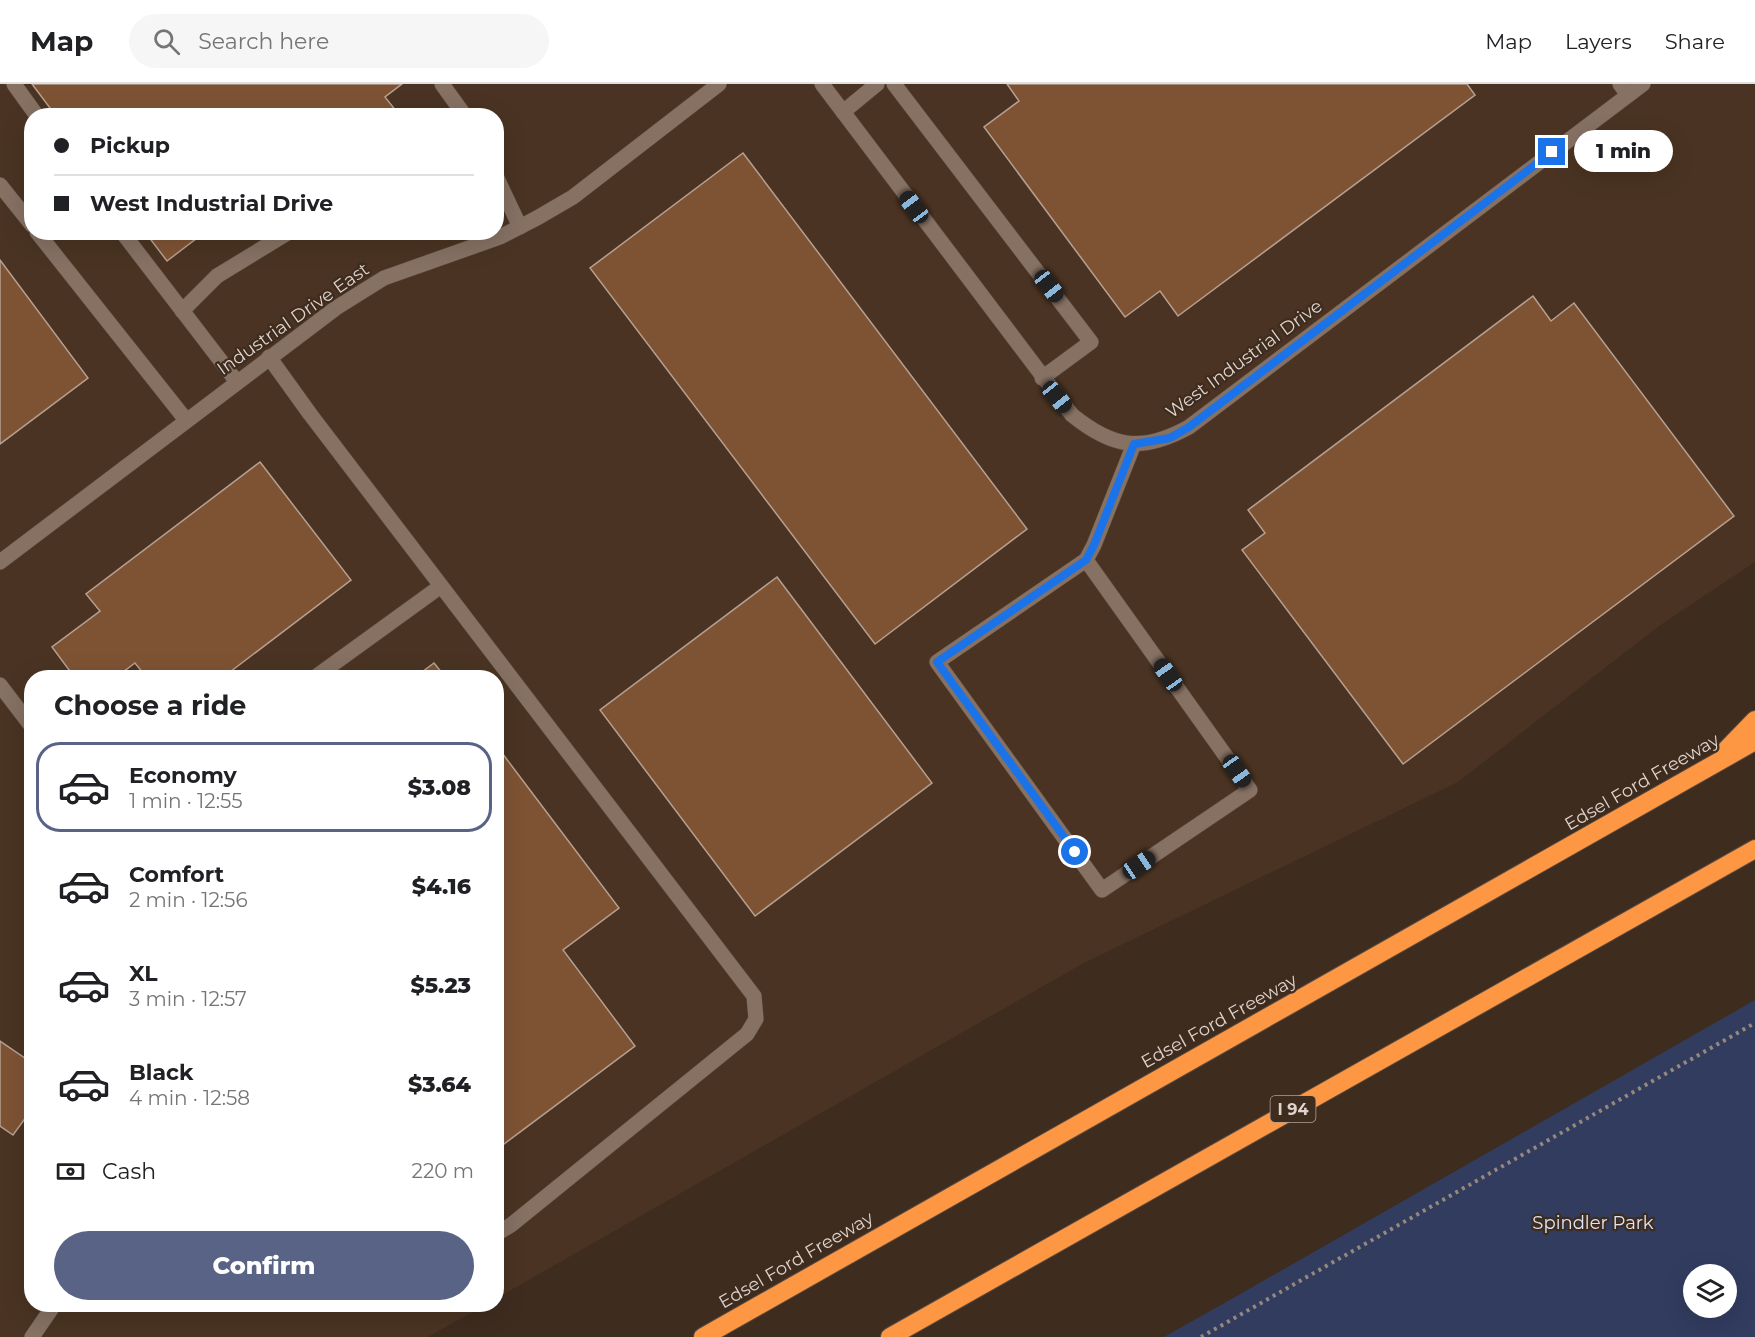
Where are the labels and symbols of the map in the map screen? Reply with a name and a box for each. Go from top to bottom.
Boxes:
callout: 1 min [1573,131,1672,173]
route end [1538,138,1565,165]
car [896,187,932,227]
street label: Industrial Drive East [213,258,373,380]
car [1031,266,1067,306]
street label: West Industrial Drive [1162,295,1327,423]
car [1039,377,1075,417]
car [1150,655,1186,695]
street label: Edsel Ford Freeway [1561,729,1723,835]
car [1219,751,1255,791]
route start [1061,838,1088,865]
car [1119,847,1159,883]
street label: Edsel Ford Freeway [1137,969,1301,1073]
road number: I 94 [1270,1096,1316,1122]
street label: Edsel Ford Freeway [715,1207,877,1313]
park label: Spindler Park [1532,1212,1654,1234]

